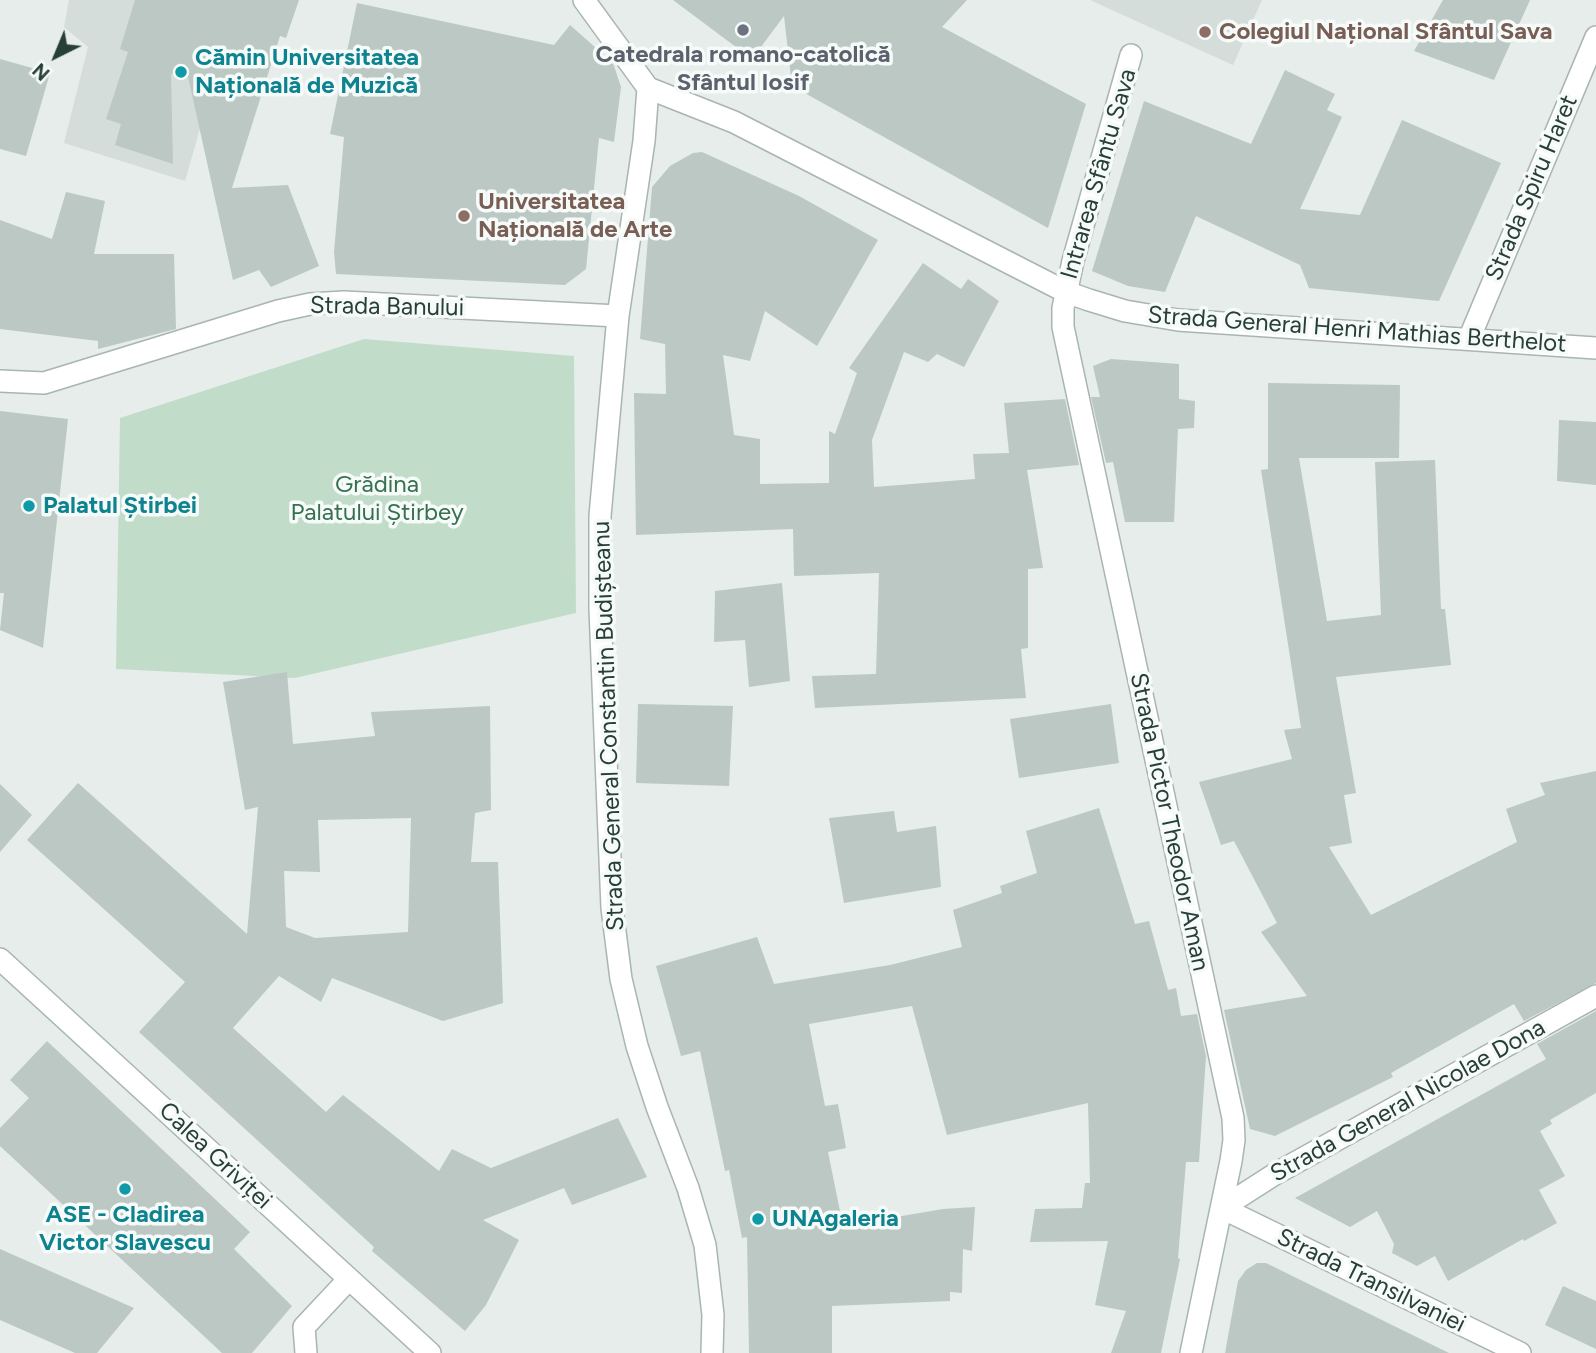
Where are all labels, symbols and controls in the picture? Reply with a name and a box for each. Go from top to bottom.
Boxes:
place label: Colegiul Național Sfântul Sava [1219,18,1552,46]
north arrow [21,21,91,91]
marker: Catedrala romano-catolică Sfântul Iosif [735,22,751,38]
marker: Colegiul Național Sfântul Sava [1197,24,1213,40]
place label: Catedrala romano-catolică Sfântul Iosif [596,41,890,97]
place label: Cămin Universitatea Națională de Muzică [195,44,419,100]
text: N [28,58,55,85]
marker: Cămin Universitatea Națională de Muzică [173,64,189,80]
street label: Intrarea Sfântu Sava [1055,66,1143,282]
street label: Strada Spiru Haret [1480,91,1584,285]
place label: Universitatea Națională de Arte [478,188,672,244]
marker: Universitatea Națională de Arte [456,208,472,224]
street label: Strada Banului [310,291,464,323]
street label: Strada General Henri Mathias Berthelot [1147,301,1567,359]
park label: Grădina Palatului Știrbey [290,471,464,527]
place label: Palatul Știrbei [43,492,197,520]
marker: Palatul Știrbei [21,498,37,514]
street label: Strada General Constantin Budișteanu [587,520,631,932]
street label: Strada Pictor Theodor Aman [1123,670,1215,974]
street label: Strada General Nicolae Dona [1266,1013,1550,1189]
street label: Calea Griviței [153,1096,277,1216]
marker: ASE - Cladirea Victor Slavescu [117,1181,133,1197]
place label: ASE - Cladirea Victor Slavescu [39,1201,211,1257]
place label: UNAgaleria [772,1205,899,1233]
marker: UNAgaleria [750,1211,766,1227]
street label: Strada Transilvaniei [1272,1223,1470,1339]

